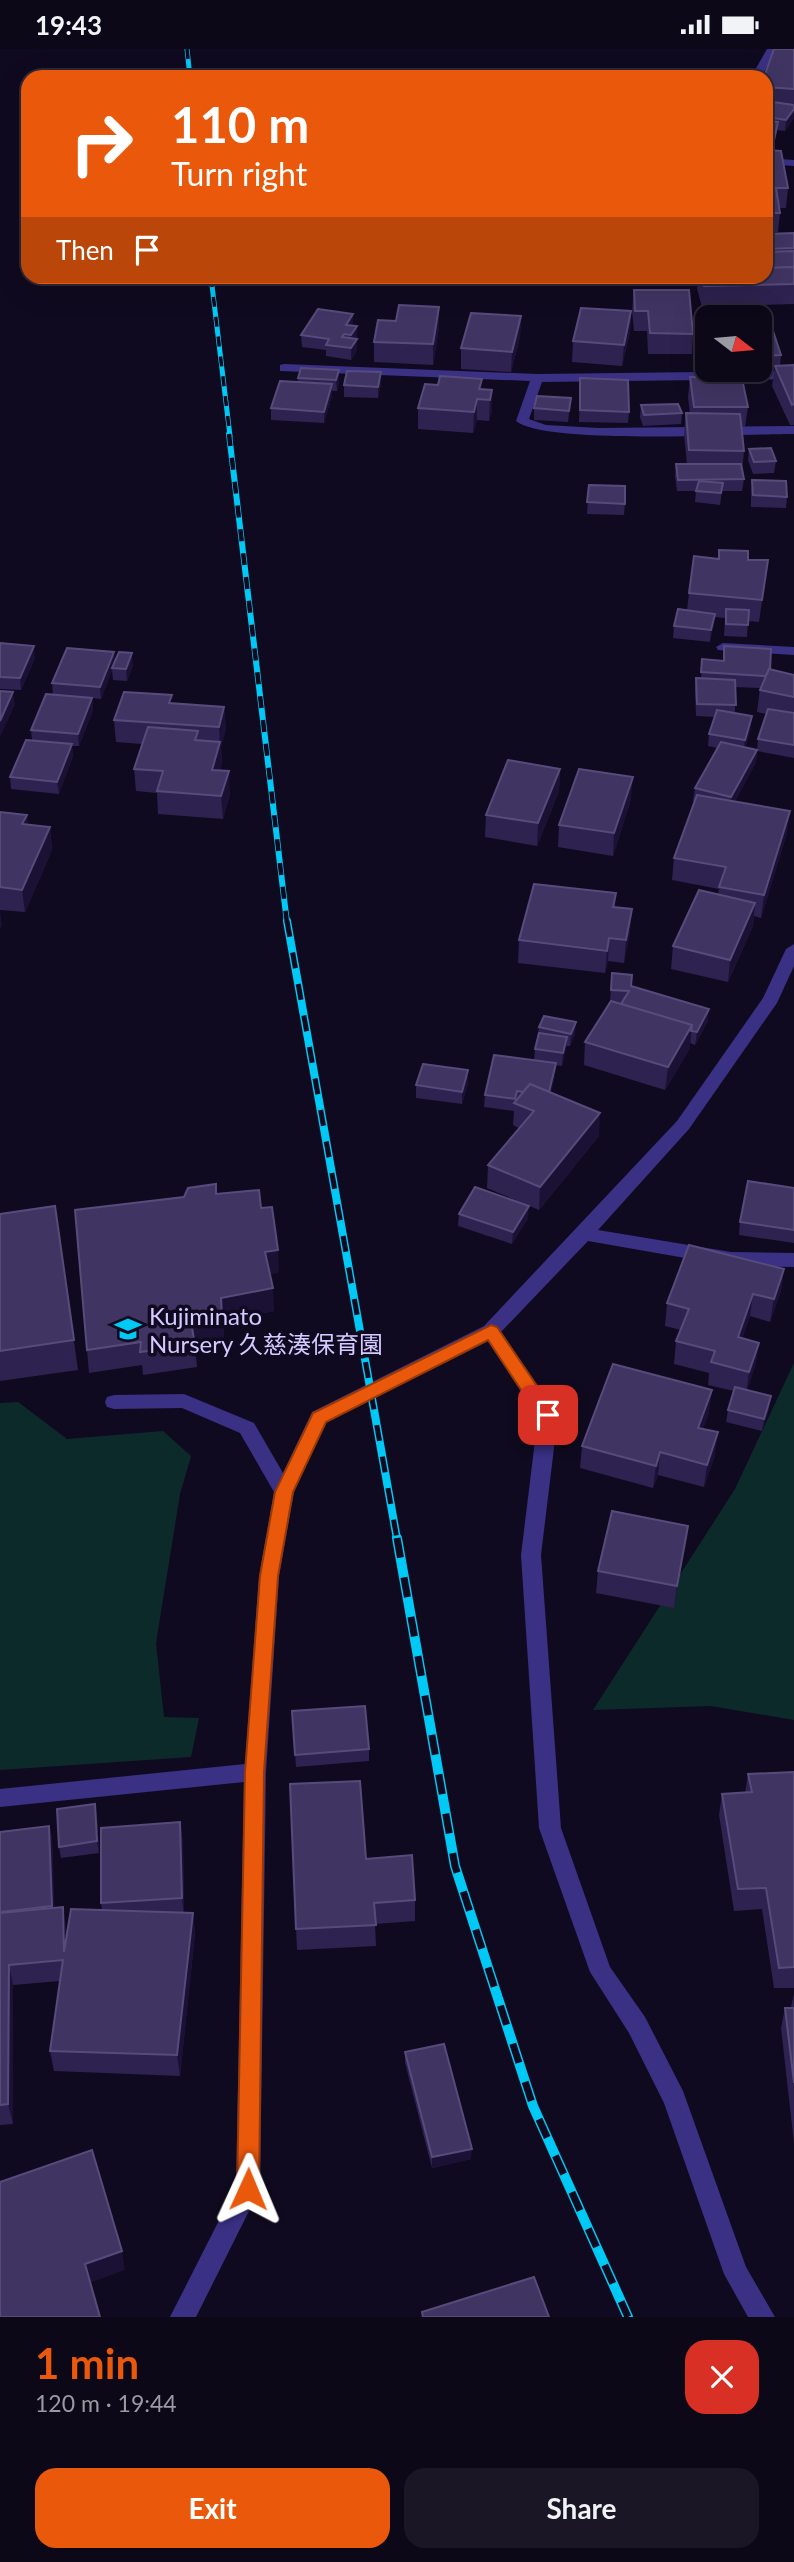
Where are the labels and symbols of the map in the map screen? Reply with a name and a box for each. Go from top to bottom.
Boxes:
north arrow [695,305,772,381]
place label: Kujiminato Nursery 久慈湊保育園 [149,1301,383,1358]
school or university icon: Kujiminato Nursery 久慈湊保育園 [113,1314,143,1344]
pin [518,1385,578,1445]
position arrow [211,2152,285,2226]

